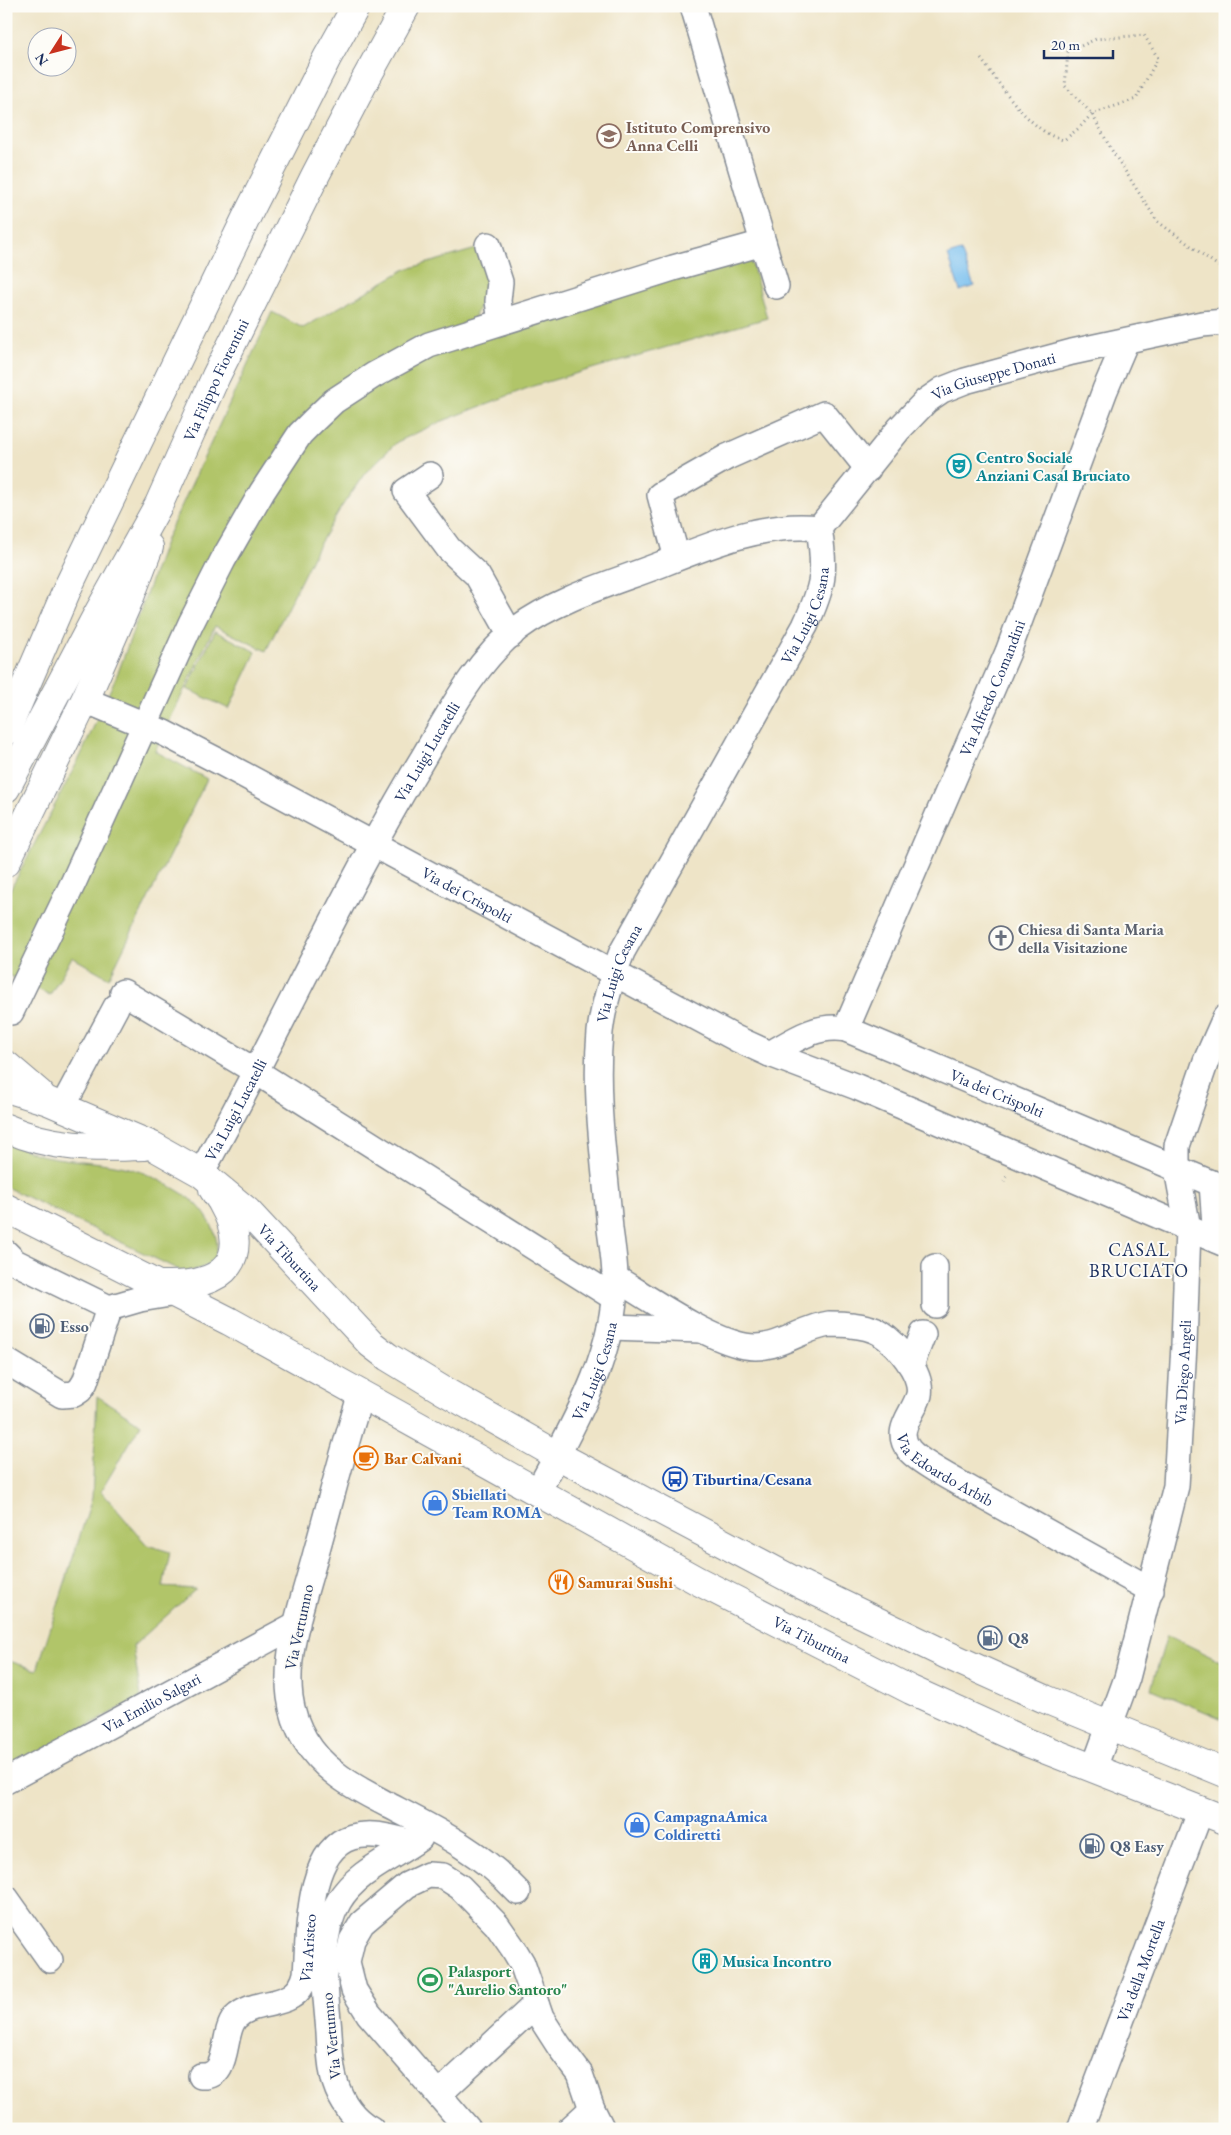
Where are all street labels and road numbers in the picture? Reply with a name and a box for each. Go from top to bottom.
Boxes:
street label: Via Filippo Fiorentini [178,315,253,444]
street label: Via Giuseppe Donati [927,346,1058,405]
street label: Via Luigi Cesana [775,566,833,668]
street label: Via Alfredo Comandini [954,617,1030,759]
street label: Via Luigi Lucatelli [389,697,464,806]
street label: Via dei Crispolti [418,862,516,927]
street label: Via Luigi Cesana [591,920,646,1024]
street label: Via Luigi Lucatelli [199,1055,271,1165]
street label: Via dei Crispolti [947,1064,1047,1122]
street label: Via Tiburtina [254,1219,327,1296]
street label: Via Luigi Cesana [566,1319,621,1424]
street label: Via Diego Angeli [1169,1319,1195,1425]
street label: Via Edoardo Arbib [892,1432,997,1511]
street label: Via Vertumno [280,1582,318,1672]
street label: Via Tiburtina [769,1611,855,1668]
street label: Via Emilio Salgari [98,1668,204,1738]
street label: Via Aristeo [294,1912,321,1985]
street label: Via della Mortella [1111,1915,1170,2024]
street label: Via Vertumno [316,1992,346,2080]

